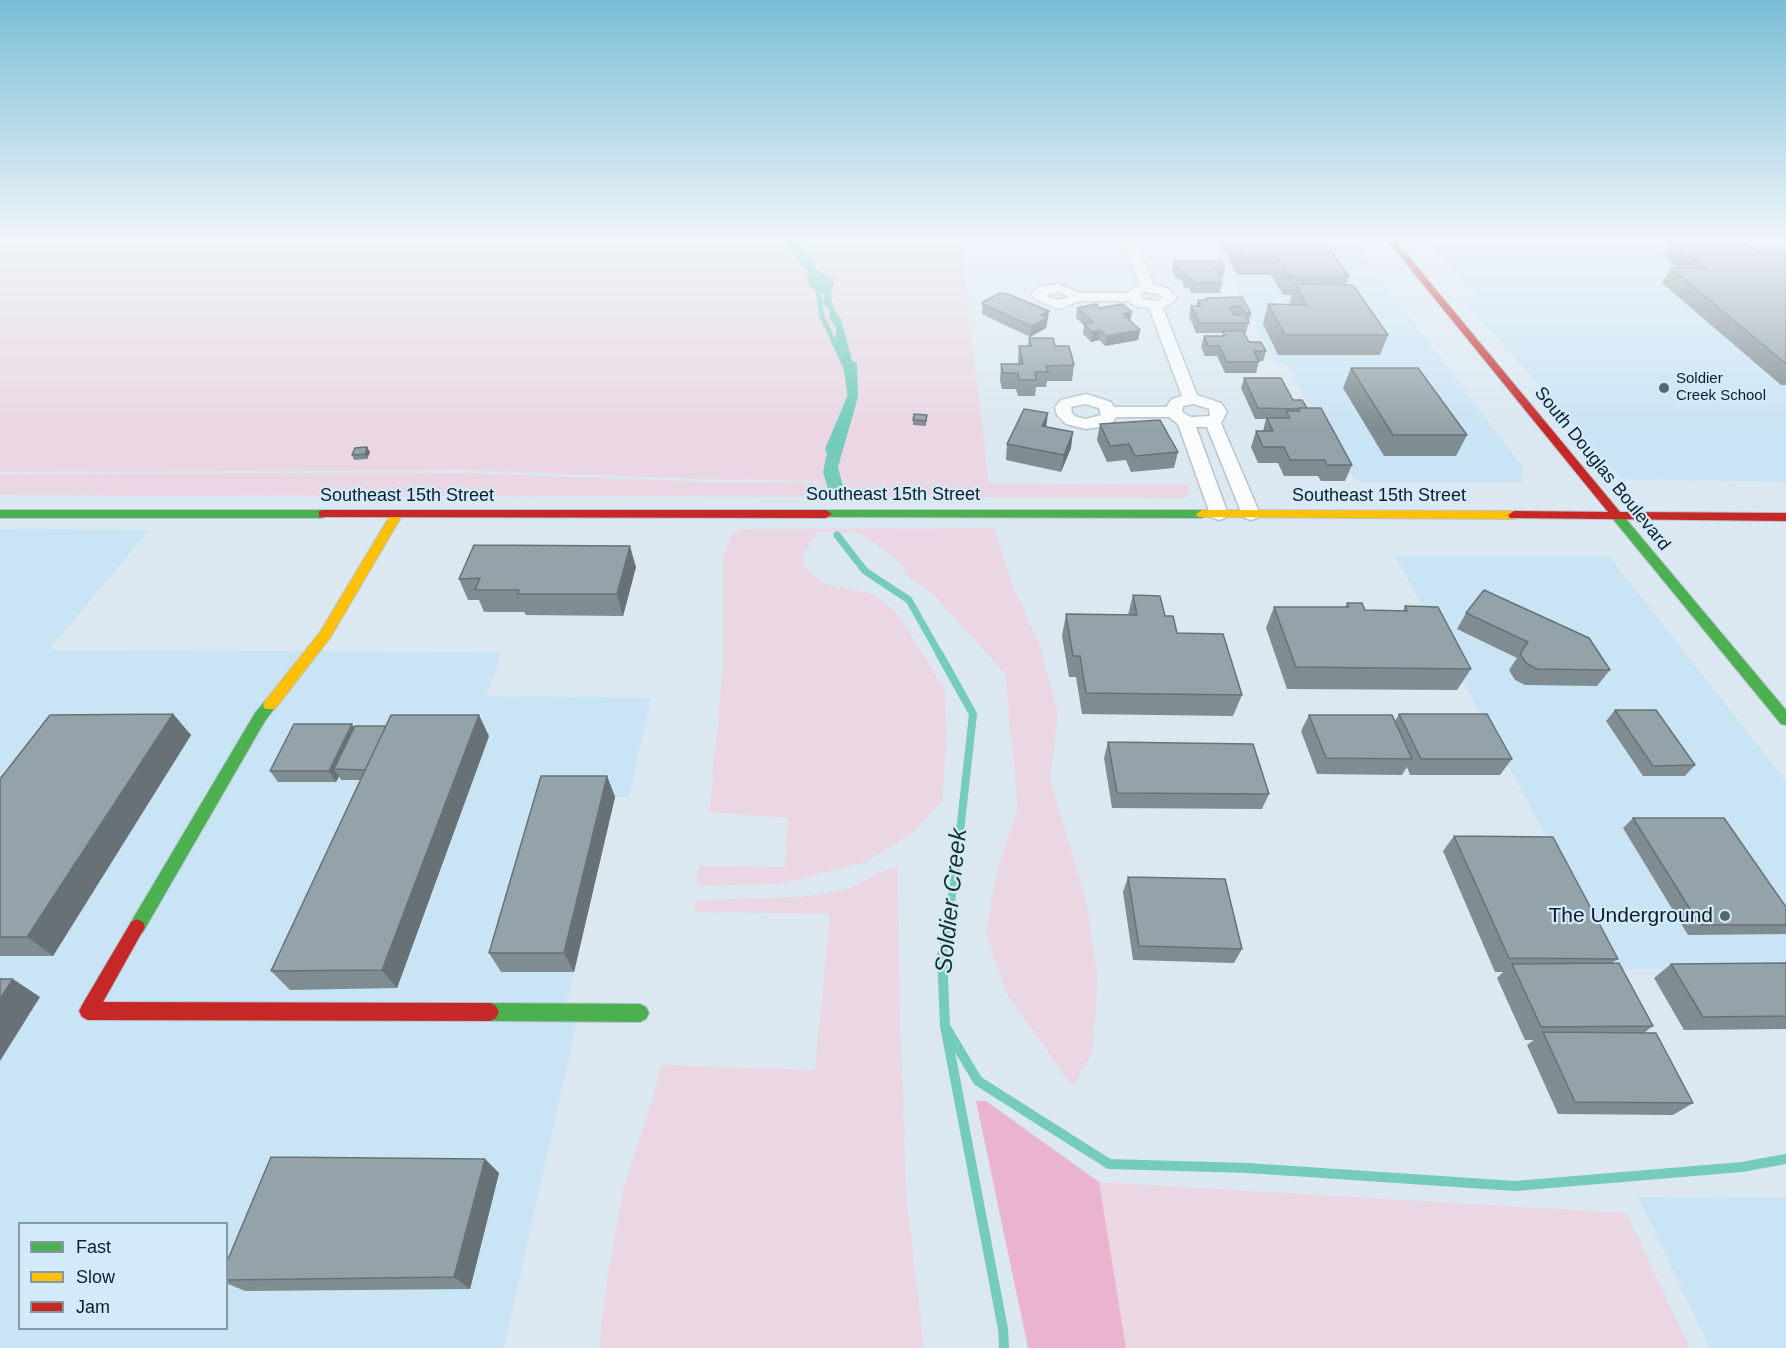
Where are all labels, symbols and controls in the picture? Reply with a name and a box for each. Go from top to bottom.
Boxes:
place label: Soldier Creek School [1676,370,1766,405]
marker: Soldier Creek School [1657,381,1671,395]
street label: South Douglas Boulevard [1529,383,1675,555]
street label: Southeast 15th Street [806,484,980,506]
street label: Southeast 15th Street [320,485,494,507]
street label: Southeast 15th Street [1292,485,1466,507]
water label: Soldier Creek [930,827,974,975]
place label: The Underground [1548,903,1713,929]
marker: The Underground [1718,909,1732,923]
legend [18,1222,228,1330]
text: Fast [76,1237,111,1257]
text: Slow [76,1267,115,1287]
text: Jam [76,1297,110,1317]

